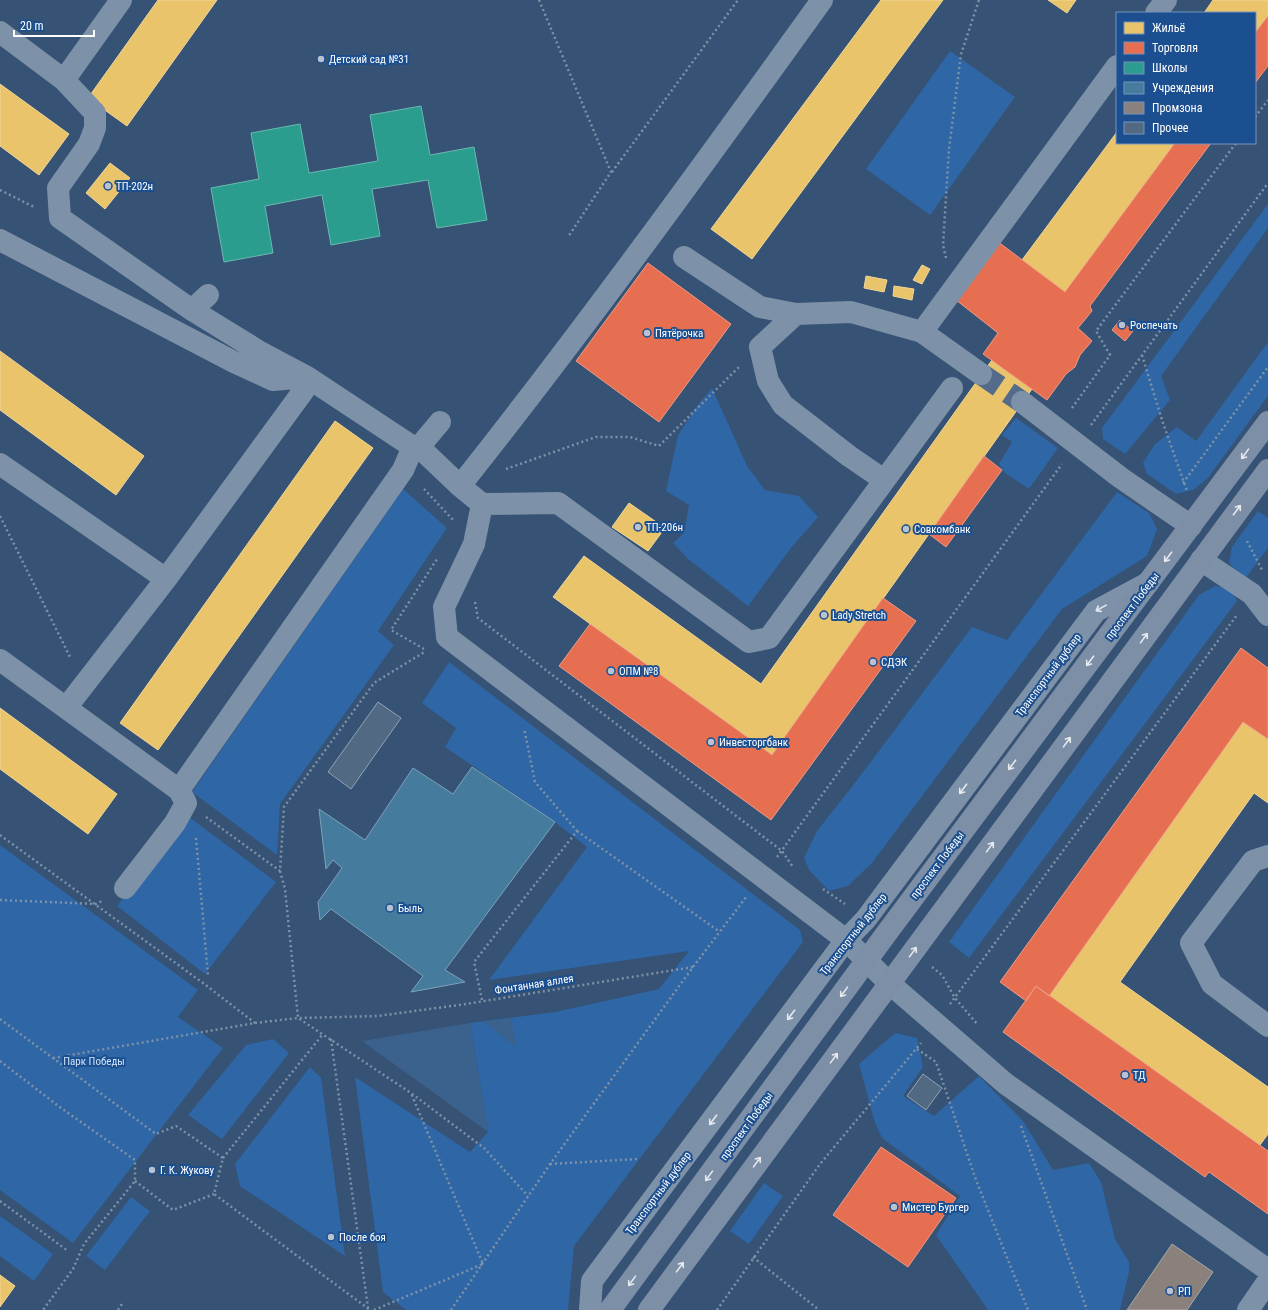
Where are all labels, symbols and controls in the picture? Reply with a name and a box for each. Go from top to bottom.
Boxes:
scale bar [14,12,94,38]
legend [1116,12,1256,144]
text: 20 m [20,19,44,33]
text: Жильё [1152,21,1185,35]
text: Торговля [1152,41,1198,55]
place label: Детский сад №31 [329,53,409,66]
marker: Детский сад №31 [316,54,326,64]
text: Школы [1152,61,1188,75]
text: Учреждения [1152,81,1214,95]
text: Промзона [1152,101,1203,115]
text: Прочее [1152,121,1189,135]
place label: ТП-202н [116,180,153,193]
marker: ТП-202н [103,181,113,191]
place label: Роспечать [1130,319,1178,332]
marker: Роспечать [1117,320,1127,330]
place label: Пятёрочка [655,327,703,340]
marker: Пятёрочка [642,328,652,338]
one-way arrow [1241,448,1249,459]
one-way arrow [1233,505,1241,516]
place label: ТП-206н [646,521,683,534]
marker: ТП-206н [633,522,643,532]
place label: Совкомбанк [914,523,971,536]
marker: Совкомбанк [901,524,911,534]
one-way arrow [1163,552,1172,563]
street label: проспект Победы [1103,570,1162,643]
one-way arrow [1096,605,1108,612]
place label: Lady Stretch [832,609,886,622]
marker: Lady Stretch [819,610,829,620]
street label: Транспортный дублер [1013,631,1084,719]
one-way arrow [1140,632,1148,643]
place label: СДЭК [881,656,908,669]
one-way arrow [1086,656,1094,667]
marker: СДЭК [868,657,878,667]
place label: ОПМ №8 [619,665,658,678]
marker: ОПМ №8 [606,666,616,676]
place label: Инвесторгбанк [719,736,789,749]
marker: Инвесторгбанк [706,737,716,747]
one-way arrow [1063,737,1071,748]
one-way arrow [1008,760,1016,771]
one-way arrow [959,783,967,794]
street label: проспект Победы [908,829,967,902]
one-way arrow [986,841,994,852]
street label: Транспортный дублер [817,891,889,978]
place label: Быль [398,902,422,915]
marker: Быль [385,903,395,913]
one-way arrow [909,946,917,957]
street label: Фонтанная аллея [494,972,574,997]
one-way arrow [840,987,848,998]
one-way arrow [787,1010,795,1021]
one-way arrow [830,1052,838,1063]
park label: Парк Победы [63,1055,125,1068]
place label: ТД [1133,1069,1146,1082]
marker: ТД [1120,1070,1130,1080]
street label: проспект Победы [717,1090,775,1163]
one-way arrow [709,1114,717,1125]
street label: Транспортный дублер [623,1149,694,1237]
one-way arrow [753,1157,761,1168]
place label: Г. К. Жукову [160,1164,215,1177]
marker: Г. К. Жукову [147,1165,157,1175]
one-way arrow [705,1170,713,1181]
place label: Мистер Бургер [902,1201,969,1214]
marker: Мистер Бургер [889,1202,899,1212]
place label: После боя [339,1231,386,1244]
marker: После боя [326,1232,336,1242]
one-way arrow [676,1262,684,1273]
one-way arrow [628,1275,636,1286]
place label: РП [1178,1285,1191,1298]
marker: РП [1165,1286,1175,1296]

